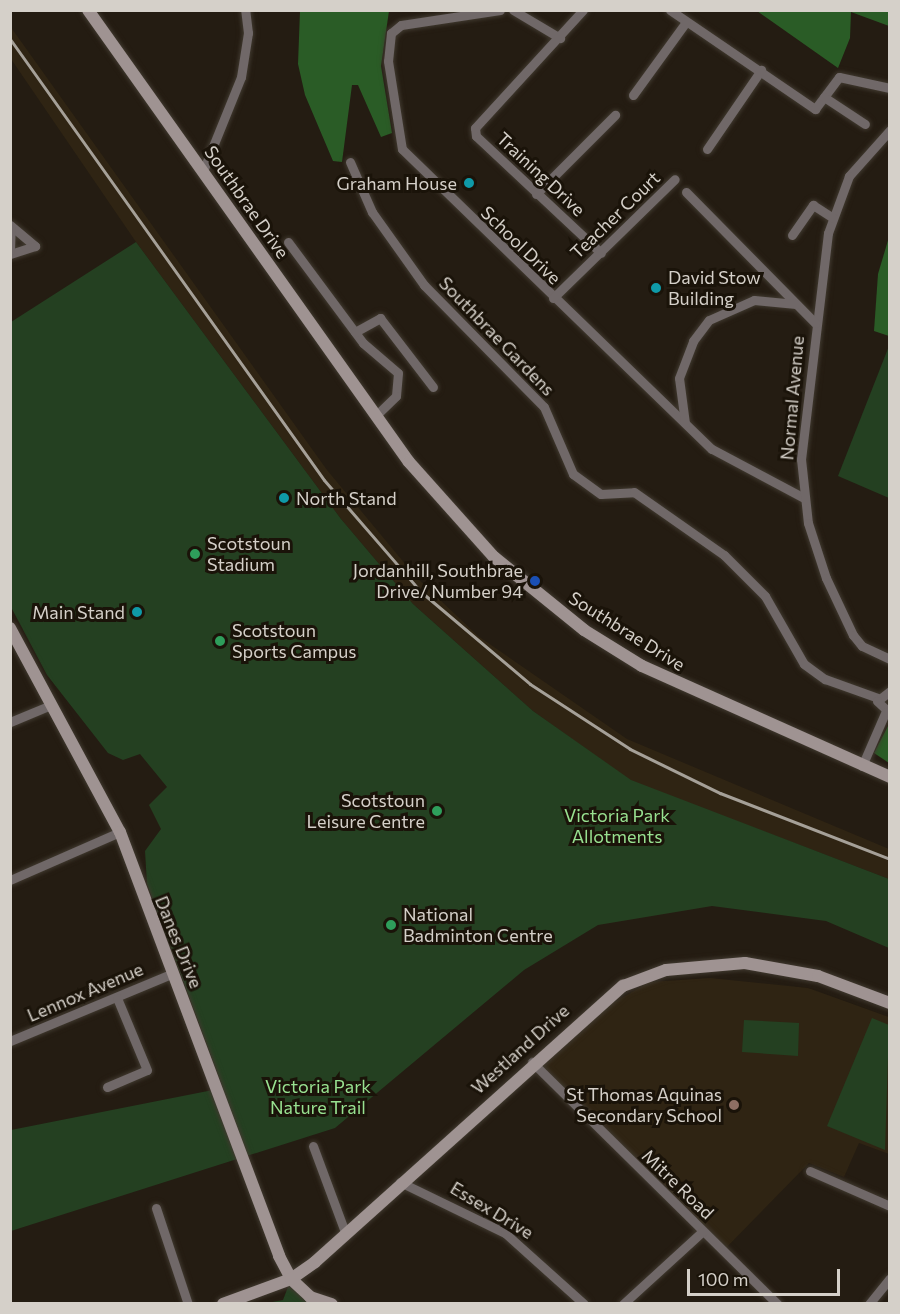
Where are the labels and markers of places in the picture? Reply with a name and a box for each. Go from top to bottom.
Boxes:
place label: Graham House [337,172,457,194]
marker: Graham House [462,176,476,190]
place label: David Stow Building [668,267,761,310]
marker: David Stow Building [649,281,663,295]
place label: North Stand [296,487,397,509]
marker: North Stand [277,491,291,505]
place label: Scotstoun Stadium [207,533,291,576]
marker: Scotstoun Stadium [188,547,202,561]
place label: Jordanhill, Southbrae Drive/ Number 94 [353,560,523,602]
marker: Jordanhill, Southbrae Drive/ Number 94 [528,574,542,588]
place label: Main Stand [32,601,125,623]
marker: Main Stand [130,605,144,619]
place label: Scotstoun Sports Campus [232,620,357,662]
marker: Scotstoun Sports Campus [213,634,227,648]
place label: Scotstoun Leisure Centre [307,790,425,832]
marker: Scotstoun Leisure Centre [430,804,444,818]
place label: National Badminton Centre [403,904,553,946]
marker: National Badminton Centre [384,918,398,932]
place label: St Thomas Aquinas Secondary School [566,1084,722,1126]
marker: St Thomas Aquinas Secondary School [727,1098,741,1112]

